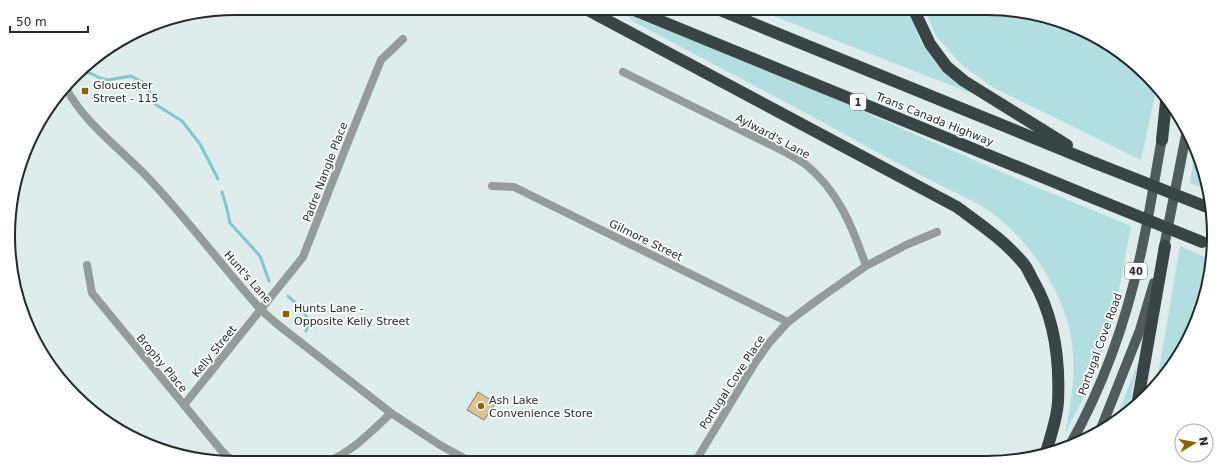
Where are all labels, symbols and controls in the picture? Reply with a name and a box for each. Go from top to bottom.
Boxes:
scale bar [10,8,88,34]
text: 50 m [16,15,47,29]
place label: Gloucester Street - 115 [93,79,158,105]
marker: Gloucester Street - 115 [80,86,90,96]
street label: Trans Canada Highway [873,90,996,149]
road number: 1 [850,94,866,110]
street label: Aylward's Lane [733,111,812,162]
street label: Padre Nangle Place [300,120,351,224]
street label: Gilmore Street [607,217,685,264]
street label: Hunt's Lane [221,248,274,306]
road number: 40 [1125,263,1147,279]
street label: Portugal Cove Road [1076,291,1125,397]
place label: Hunts Lane - Opposite Kelly Street [294,302,410,328]
marker: Hunts Lane - Opposite Kelly Street [281,309,291,319]
street label: Kelly Street [190,322,240,380]
street label: Brophy Place [134,332,190,395]
street label: Portugal Cove Place [697,333,768,432]
place label: Ash Lake Convenience Store [489,394,593,420]
marker: Ash Lake Convenience Store [476,401,486,411]
north arrow [1174,423,1214,463]
text: N [1196,436,1211,447]

